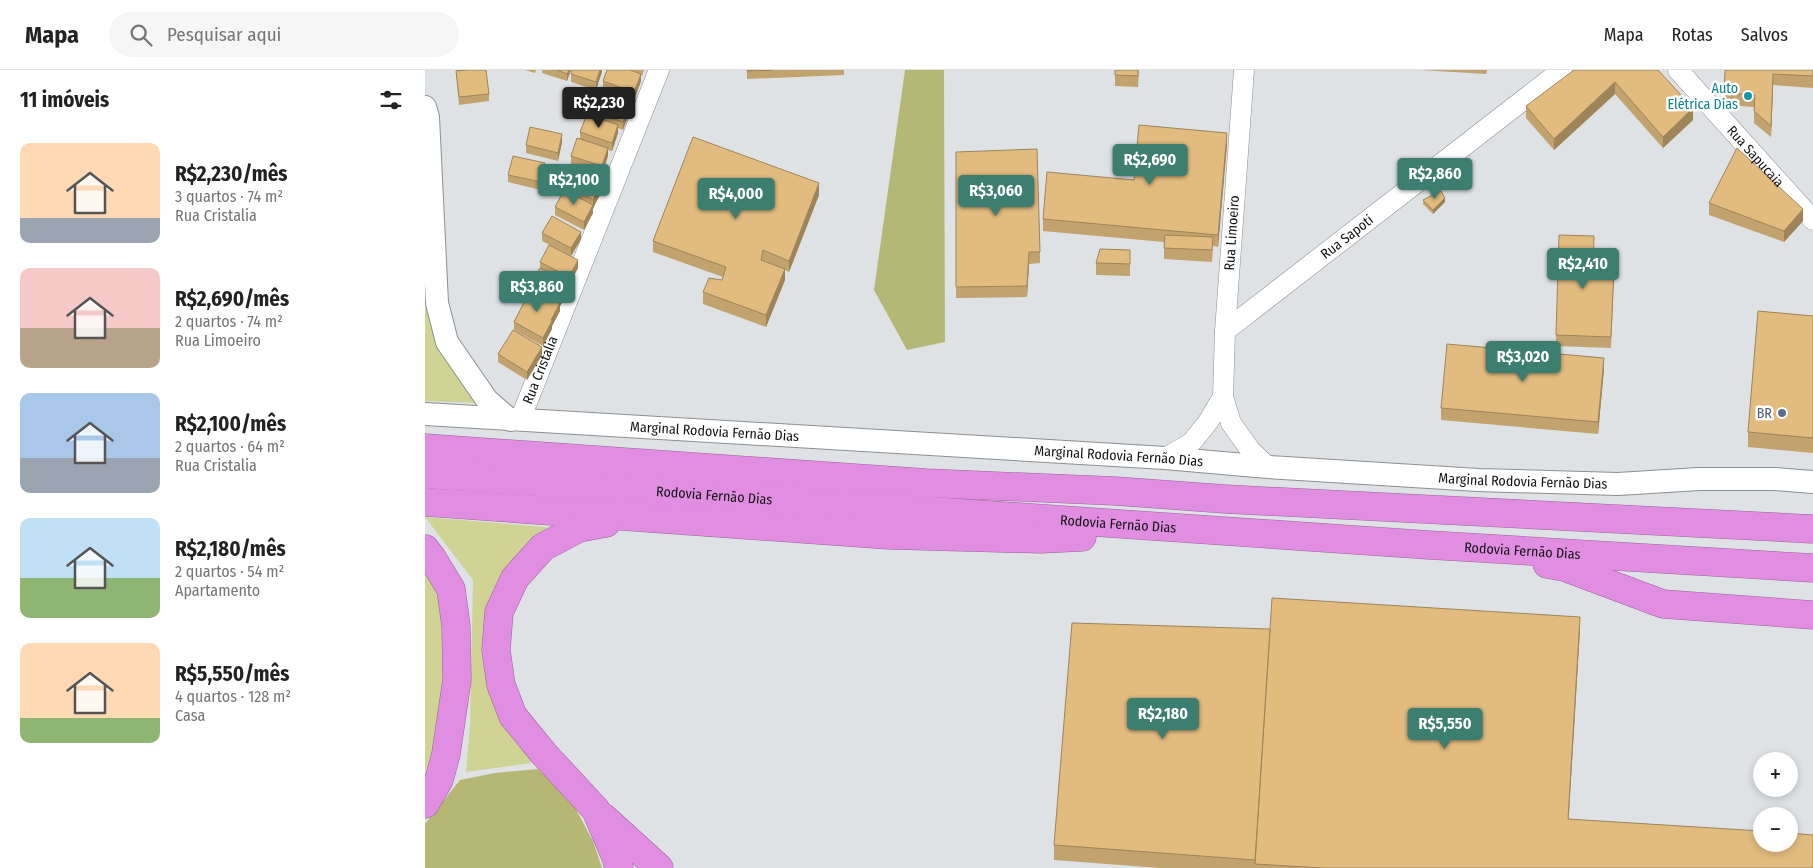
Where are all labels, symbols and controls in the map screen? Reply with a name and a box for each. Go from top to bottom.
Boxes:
search box [109,12,459,57]
text: Mapa [25,21,79,49]
icon: search [127,21,155,49]
text: Pesquisar aqui [167,23,281,46]
text: Mapa [1604,24,1644,46]
text: Rotas [1672,24,1713,46]
text: Salvos [1741,24,1788,46]
place label: Auto Elétrica Dias [1668,80,1738,113]
icon: filters [377,86,405,114]
text: 11 imóveis [20,87,109,113]
pin: R$2,230 [553,87,645,129]
marker: Auto Elétrica Dias [1742,90,1754,102]
text: R$2,230 [573,93,625,112]
street label: Rua Sapucaia [1724,122,1788,191]
pin: R$2,690 [1104,144,1196,186]
text: R$2,690 [1124,150,1176,169]
pin: R$2,860 [1389,158,1481,200]
text: R$2,230/mês [175,161,288,187]
icon: home [60,163,120,223]
pin: R$2,100 [528,164,620,206]
text: R$2,860 [1408,164,1462,183]
text: R$2,100 [549,170,599,189]
pin: R$3,060 [950,174,1042,217]
pin: R$4,000 [690,178,782,220]
text: R$3,060 [969,181,1023,200]
text: R$4,000 [709,184,763,203]
text: 3 quartos · 74 m² [175,187,283,206]
street label: Rua Limoeiro [1221,195,1243,271]
text: Rua Cristalia [175,206,257,225]
street label: Rua Sapoti [1317,211,1376,262]
pin: R$2,410 [1537,248,1629,290]
text: R$2,410 [1558,254,1608,273]
pin: R$3,860 [491,270,583,313]
text: R$3,860 [510,277,564,296]
text: R$2,690/mês [175,286,289,312]
icon: home [60,288,120,348]
text: 2 quartos · 74 m² [175,312,283,331]
text: Rua Limoeiro [175,331,261,350]
street label: Rua Cristalia [519,333,561,406]
pin: R$3,020 [1477,340,1569,383]
text: R$3,020 [1497,347,1549,366]
place label: BR [1757,405,1772,422]
marker: BR [1776,407,1788,419]
text: R$2,100/mês [175,411,286,437]
icon: home [60,413,120,473]
street label: Marginal Rodovia Fernão Dias [630,418,799,445]
text: 2 quartos · 64 m² [175,437,285,456]
street label: Marginal Rodovia Fernão Dias [1034,442,1204,470]
text: Rua Cristalia [175,456,257,475]
street label: Marginal Rodovia Fernão Dias [1438,469,1608,492]
street label: Rodovia Fernão Dias [656,482,773,508]
street label: Rodovia Fernão Dias [1060,511,1177,536]
text: R$2,180/mês [175,536,286,562]
icon: home [60,538,120,598]
street label: Rodovia Fernão Dias [1464,539,1581,563]
text: 2 quartos · 54 m² [175,562,284,581]
text: Apartamento [175,581,260,600]
text: R$5,550/mês [175,661,289,687]
icon: home [60,663,120,723]
text: 4 quartos · 128 m² [175,687,291,706]
pin: R$2,180 [1117,698,1209,740]
text: R$2,180 [1138,704,1188,723]
text: Casa [175,706,205,725]
pin: R$5,550 [1399,708,1491,750]
text: R$5,550 [1419,714,1471,733]
map controls [1753,752,1798,852]
button: + [1753,752,1798,797]
button: − [1753,807,1798,852]

